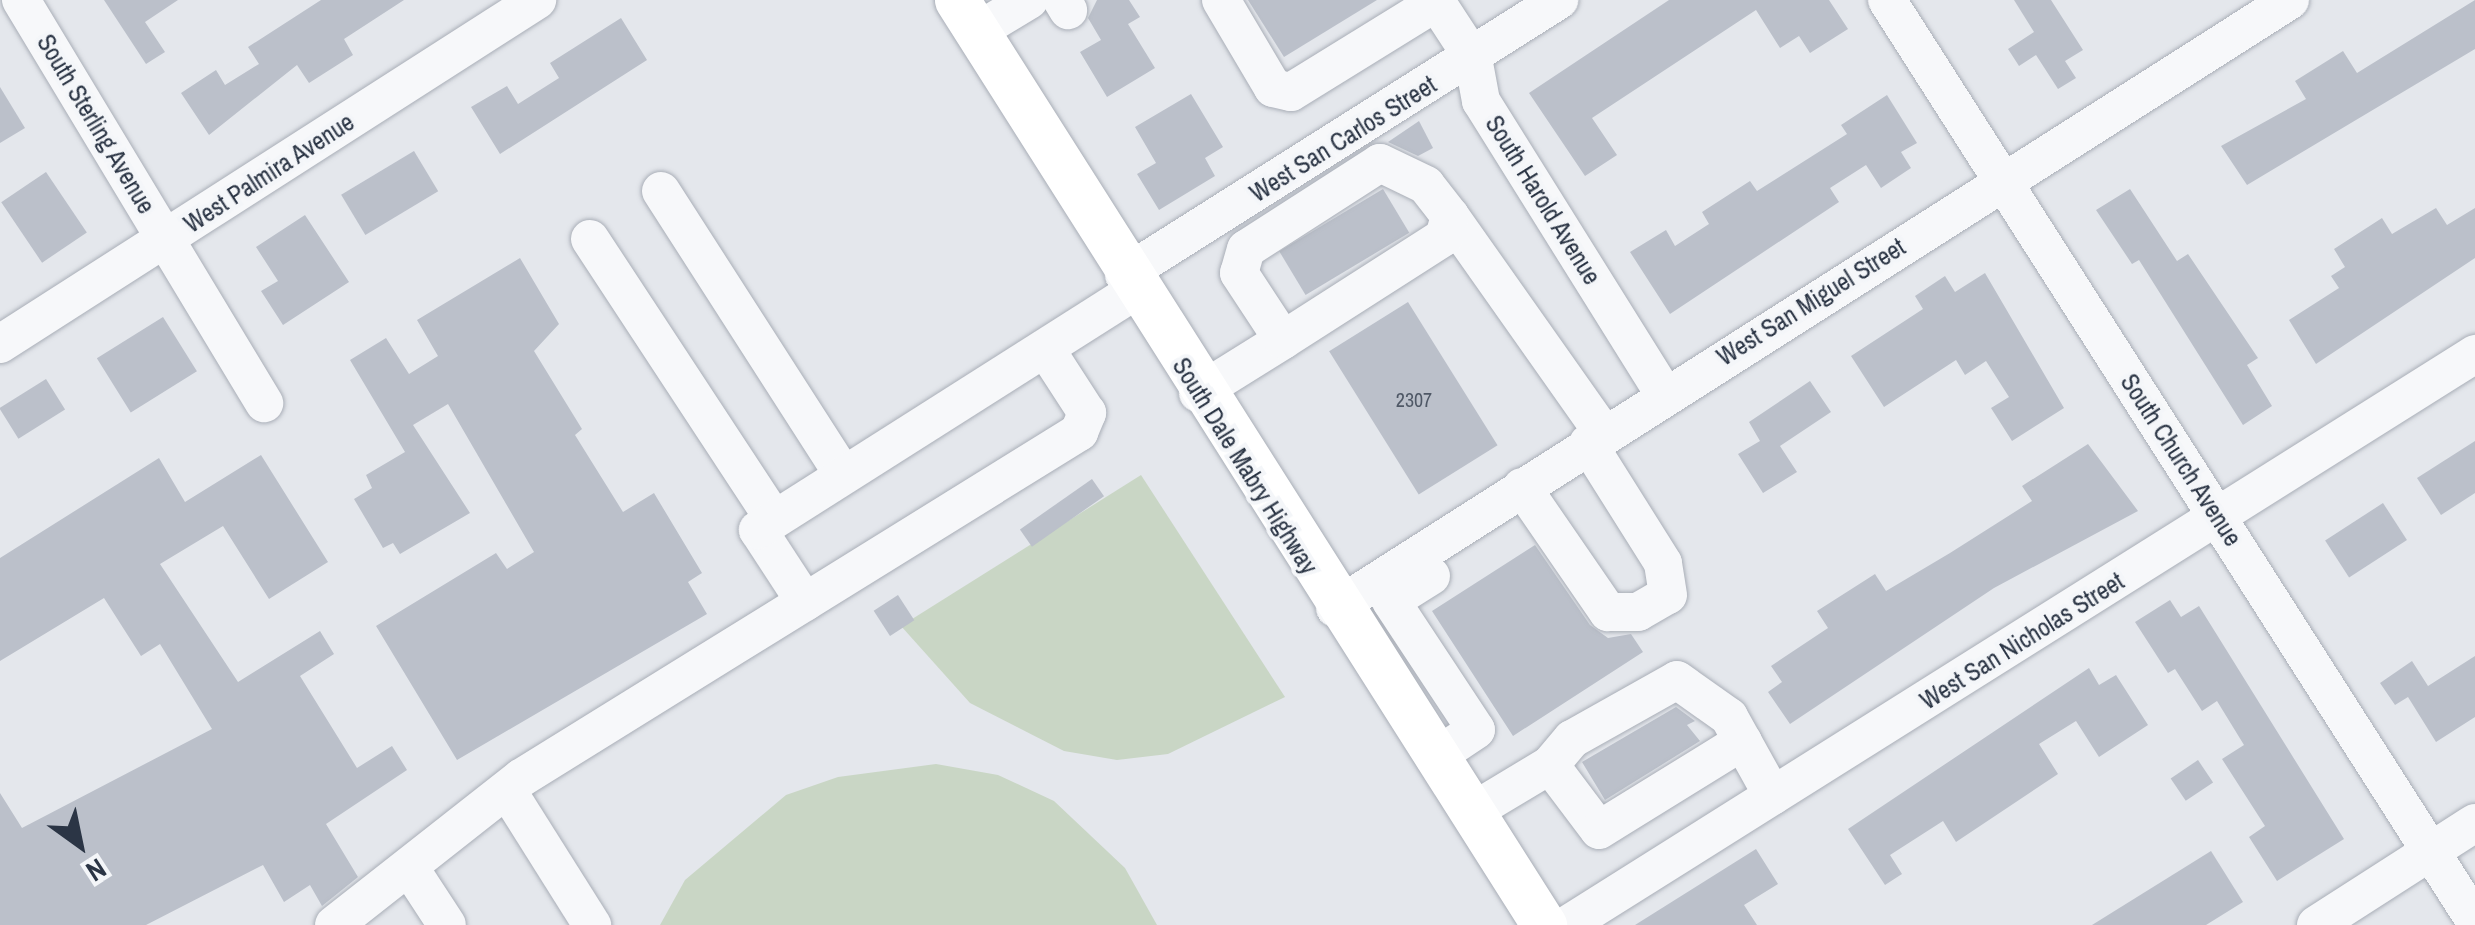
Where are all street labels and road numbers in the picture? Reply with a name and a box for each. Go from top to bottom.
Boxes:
street label: South Sterling Avenue [30,29,162,219]
street label: West San Carlos Street [1244,70,1442,208]
street label: West Palmira Avenue [178,107,360,239]
street label: South Harold Avenue [1479,110,1607,290]
street label: West San Miguel Street [1711,232,1911,372]
street label: South Dale Mabry Highway [1166,352,1324,580]
street label: South Church Avenue [2114,368,2248,552]
street label: West San Nicholas Street [1915,566,2129,716]

